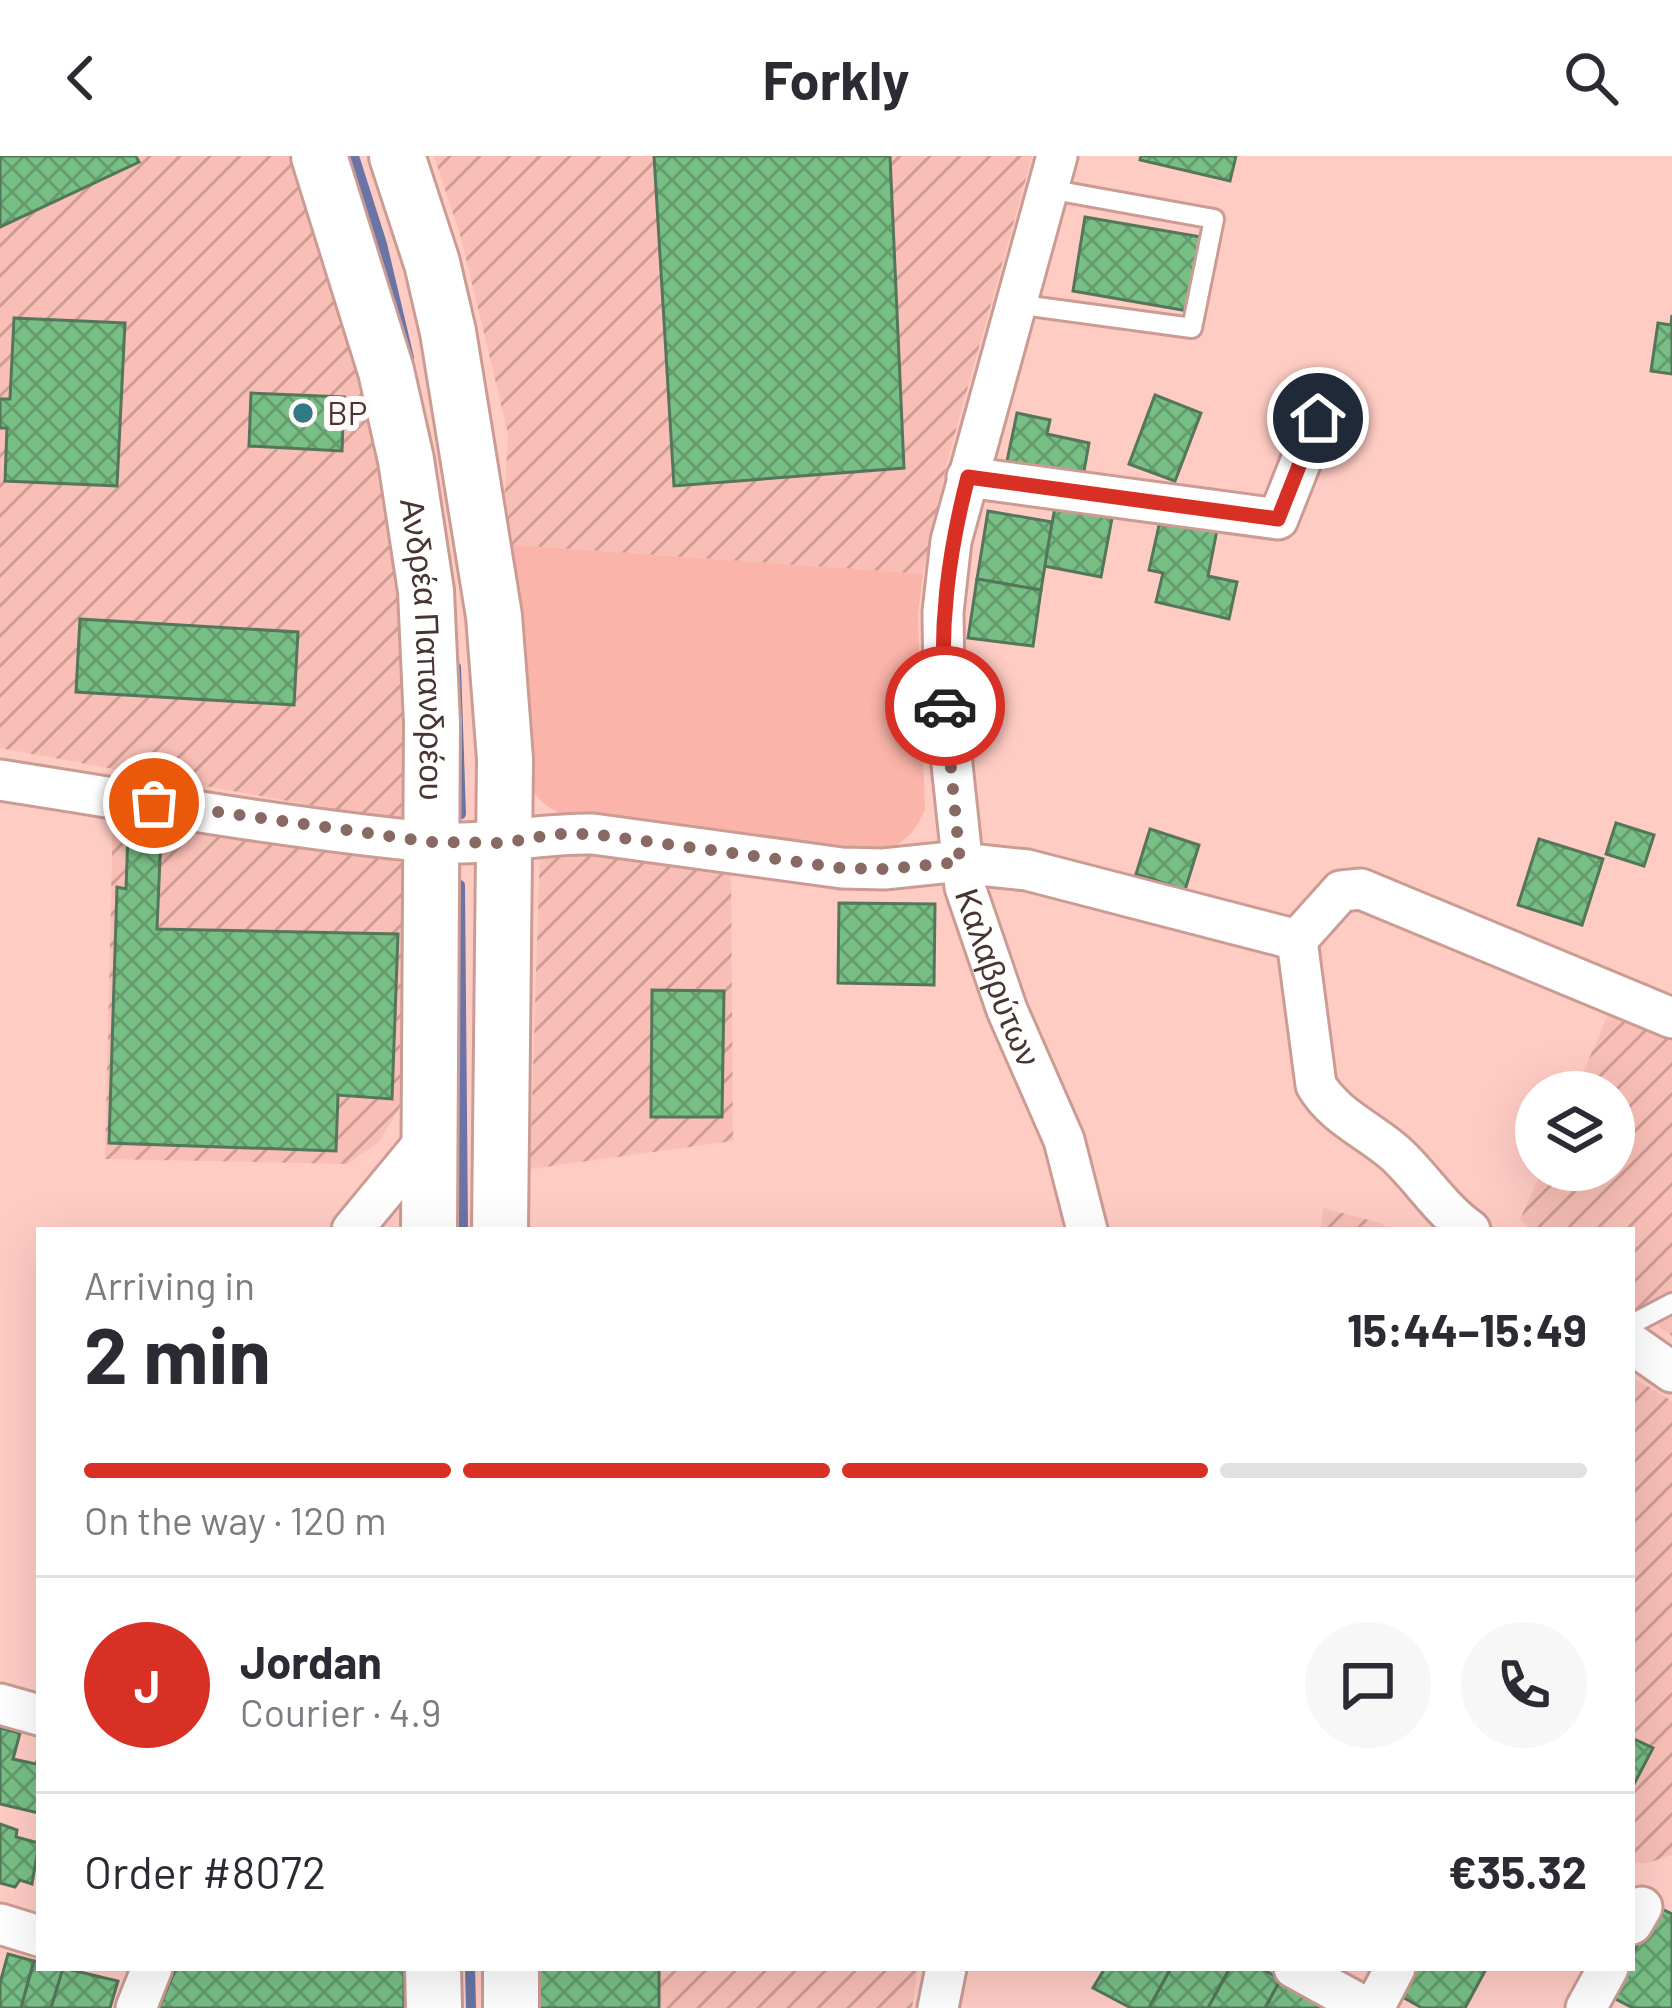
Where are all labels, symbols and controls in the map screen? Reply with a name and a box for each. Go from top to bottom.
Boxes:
icon: back [48,45,114,111]
icon: search [1558,45,1624,111]
text: Forkly [762,46,910,111]
pin [1267,367,1369,469]
icon: home [1285,385,1351,451]
place label: BP [327,392,367,432]
marker: BP [290,400,316,426]
street label: Ανδρέα Παπανδρέου [393,495,453,801]
courier [885,646,1005,766]
icon: car [912,673,978,739]
pin [103,752,205,854]
icon: bag [121,770,187,836]
street label: Καλαβρύτων [948,883,1050,1072]
map controls [1515,1071,1635,1191]
button: layers [1515,1071,1635,1191]
text: Arriving in [84,1261,255,1308]
text: 15:44–15:49 [1347,1302,1587,1356]
text: 2 min [84,1306,271,1400]
text: On the way · 120 m [84,1496,386,1543]
button: chat [1305,1622,1431,1748]
button: phone [1461,1622,1587,1748]
text: Jordan [240,1634,382,1688]
text: J [134,1658,160,1712]
text: Courier · 4.9 [240,1688,441,1735]
text: Order #8072 [84,1844,326,1898]
text: €35.32 [1448,1844,1587,1898]

